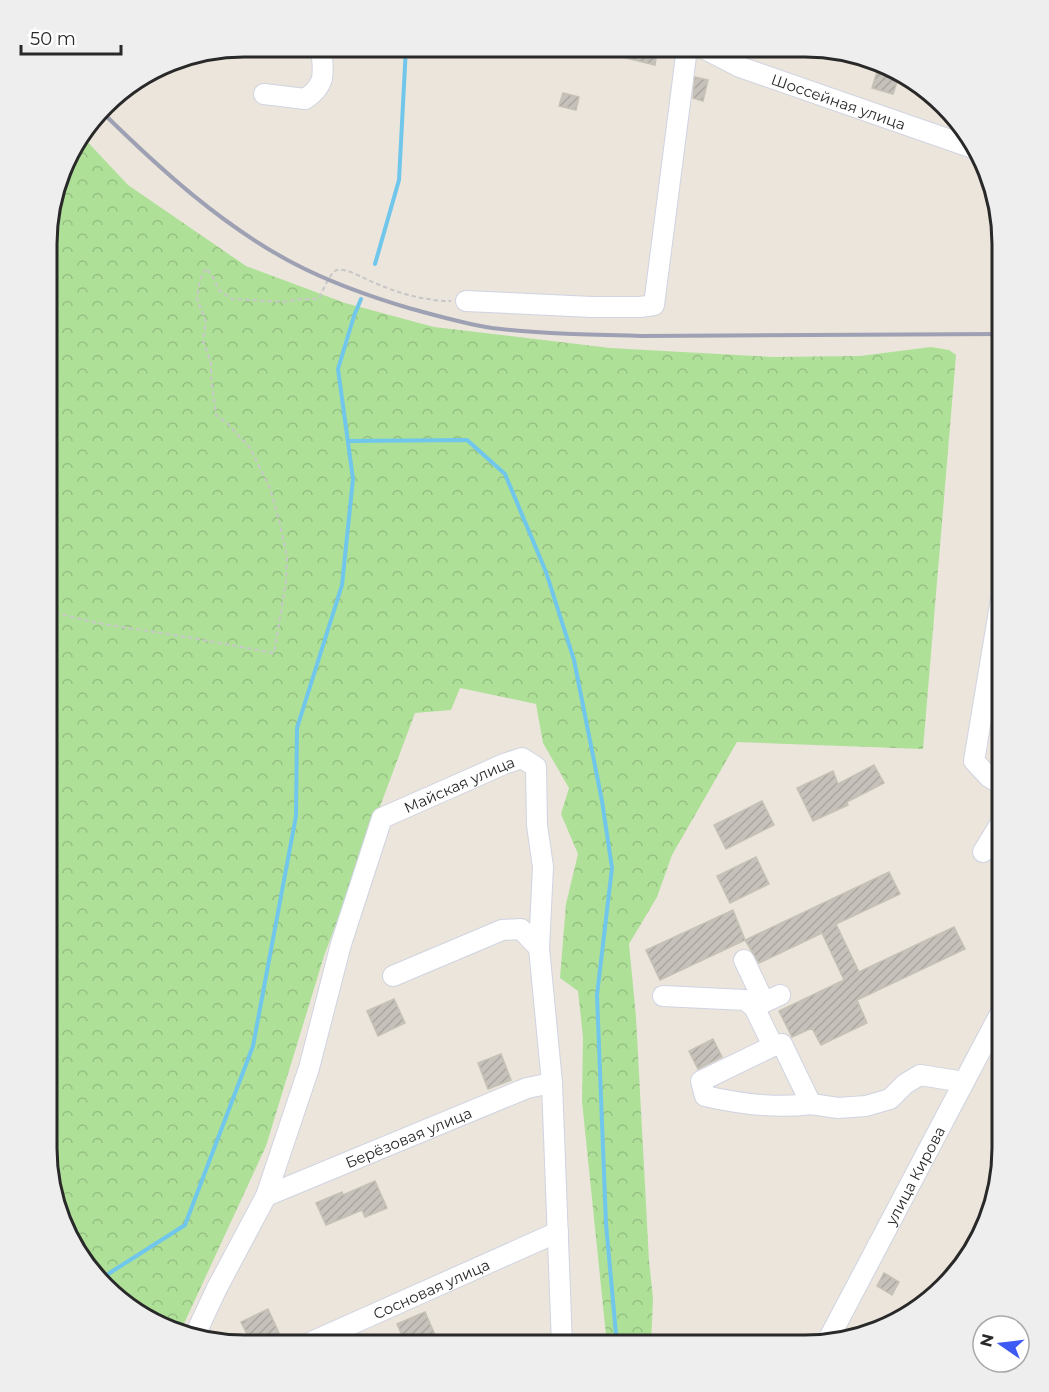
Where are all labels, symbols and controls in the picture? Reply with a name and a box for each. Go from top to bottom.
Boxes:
scale bar [21,18,122,56]
text: 50 m [30,28,76,50]
street label: Шоссейная улица [769,69,908,133]
street label: Майская улица [401,752,517,817]
street label: Берёзовая улица [342,1103,474,1172]
street label: улица Кирова [880,1123,949,1229]
street label: Сосновая улица [370,1254,493,1323]
north arrow [971,1314,1031,1374]
text: N [976,1332,998,1349]

